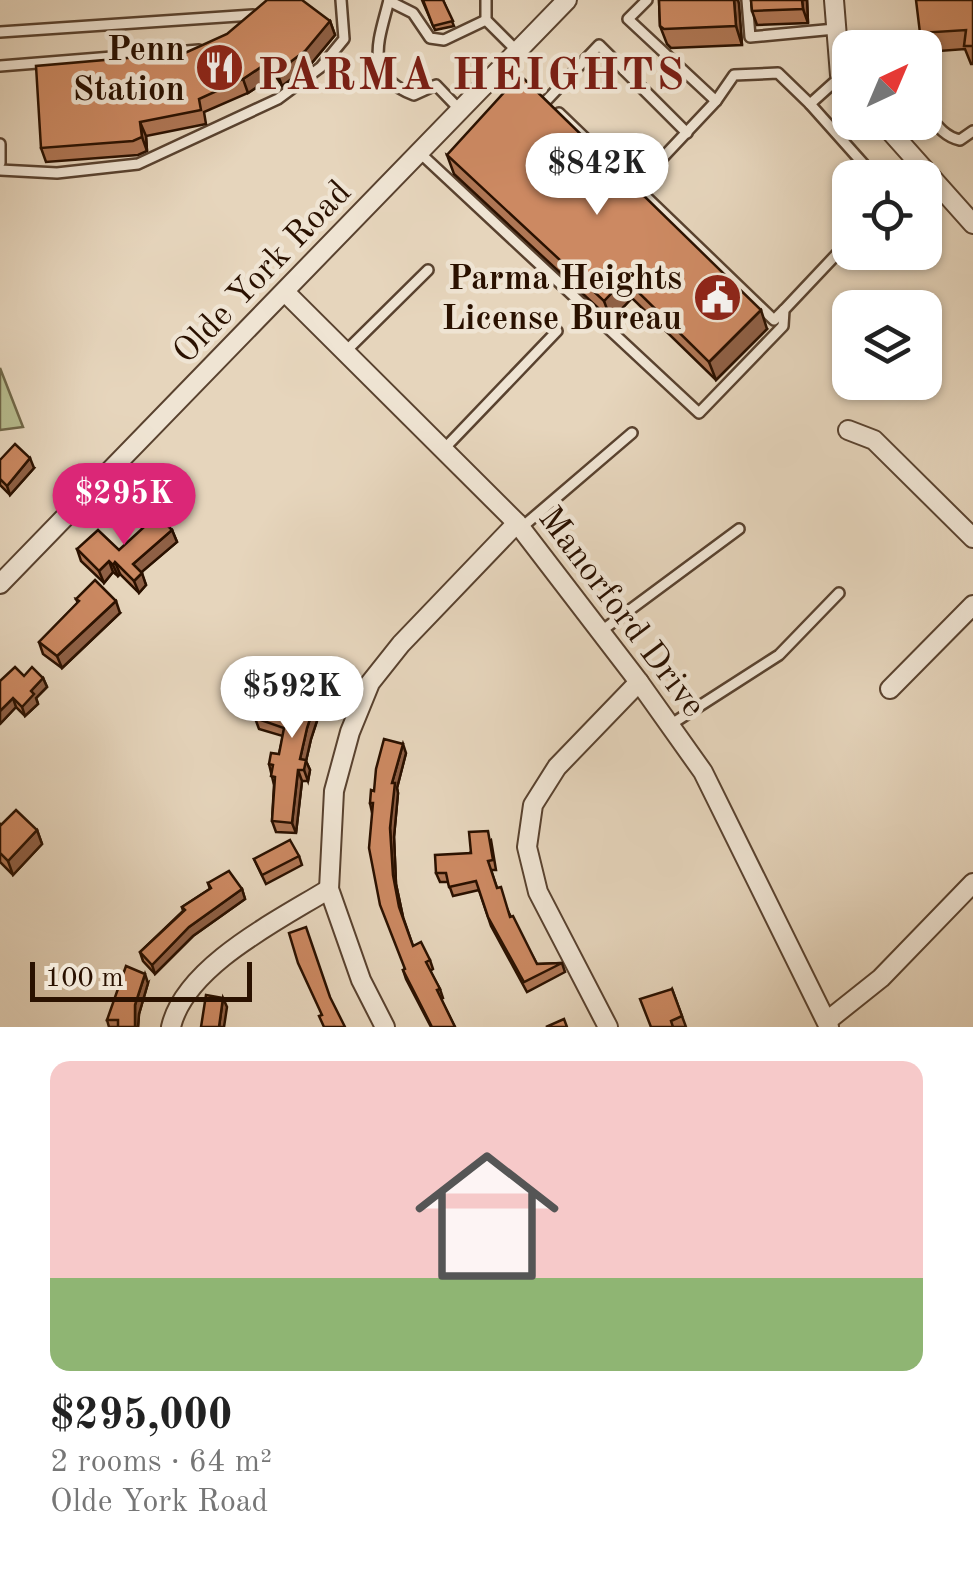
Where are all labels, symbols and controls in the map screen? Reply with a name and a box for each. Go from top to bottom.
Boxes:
north arrow [832,30,942,140]
map controls [832,30,942,400]
place label: Penn Station [73,33,185,108]
restaurant icon: Penn Station [194,42,246,94]
district label: PARMA HEIGHTS [257,55,687,100]
pin: $842K [527,133,667,218]
text: $842K [548,149,646,181]
button: locate [832,160,942,270]
street label: Olde York Road [167,175,358,371]
place label: Parma Heights License Bureau [442,262,682,337]
public building icon: Parma Heights License Bureau [691,271,743,323]
button: layers [832,290,942,400]
pin: $295K [54,463,194,548]
text: $295K [75,479,173,511]
street label: Manorford Drive [531,501,711,724]
pin: $592K [222,656,362,741]
text: $592K [243,672,341,704]
scale bar [30,957,252,1001]
text: 100 m [45,965,124,993]
icon: home [397,1126,577,1306]
text: $295,000 [50,1396,232,1438]
text: 2 rooms · 64 m² [50,1447,272,1479]
text: Olde York Road [50,1487,268,1519]

